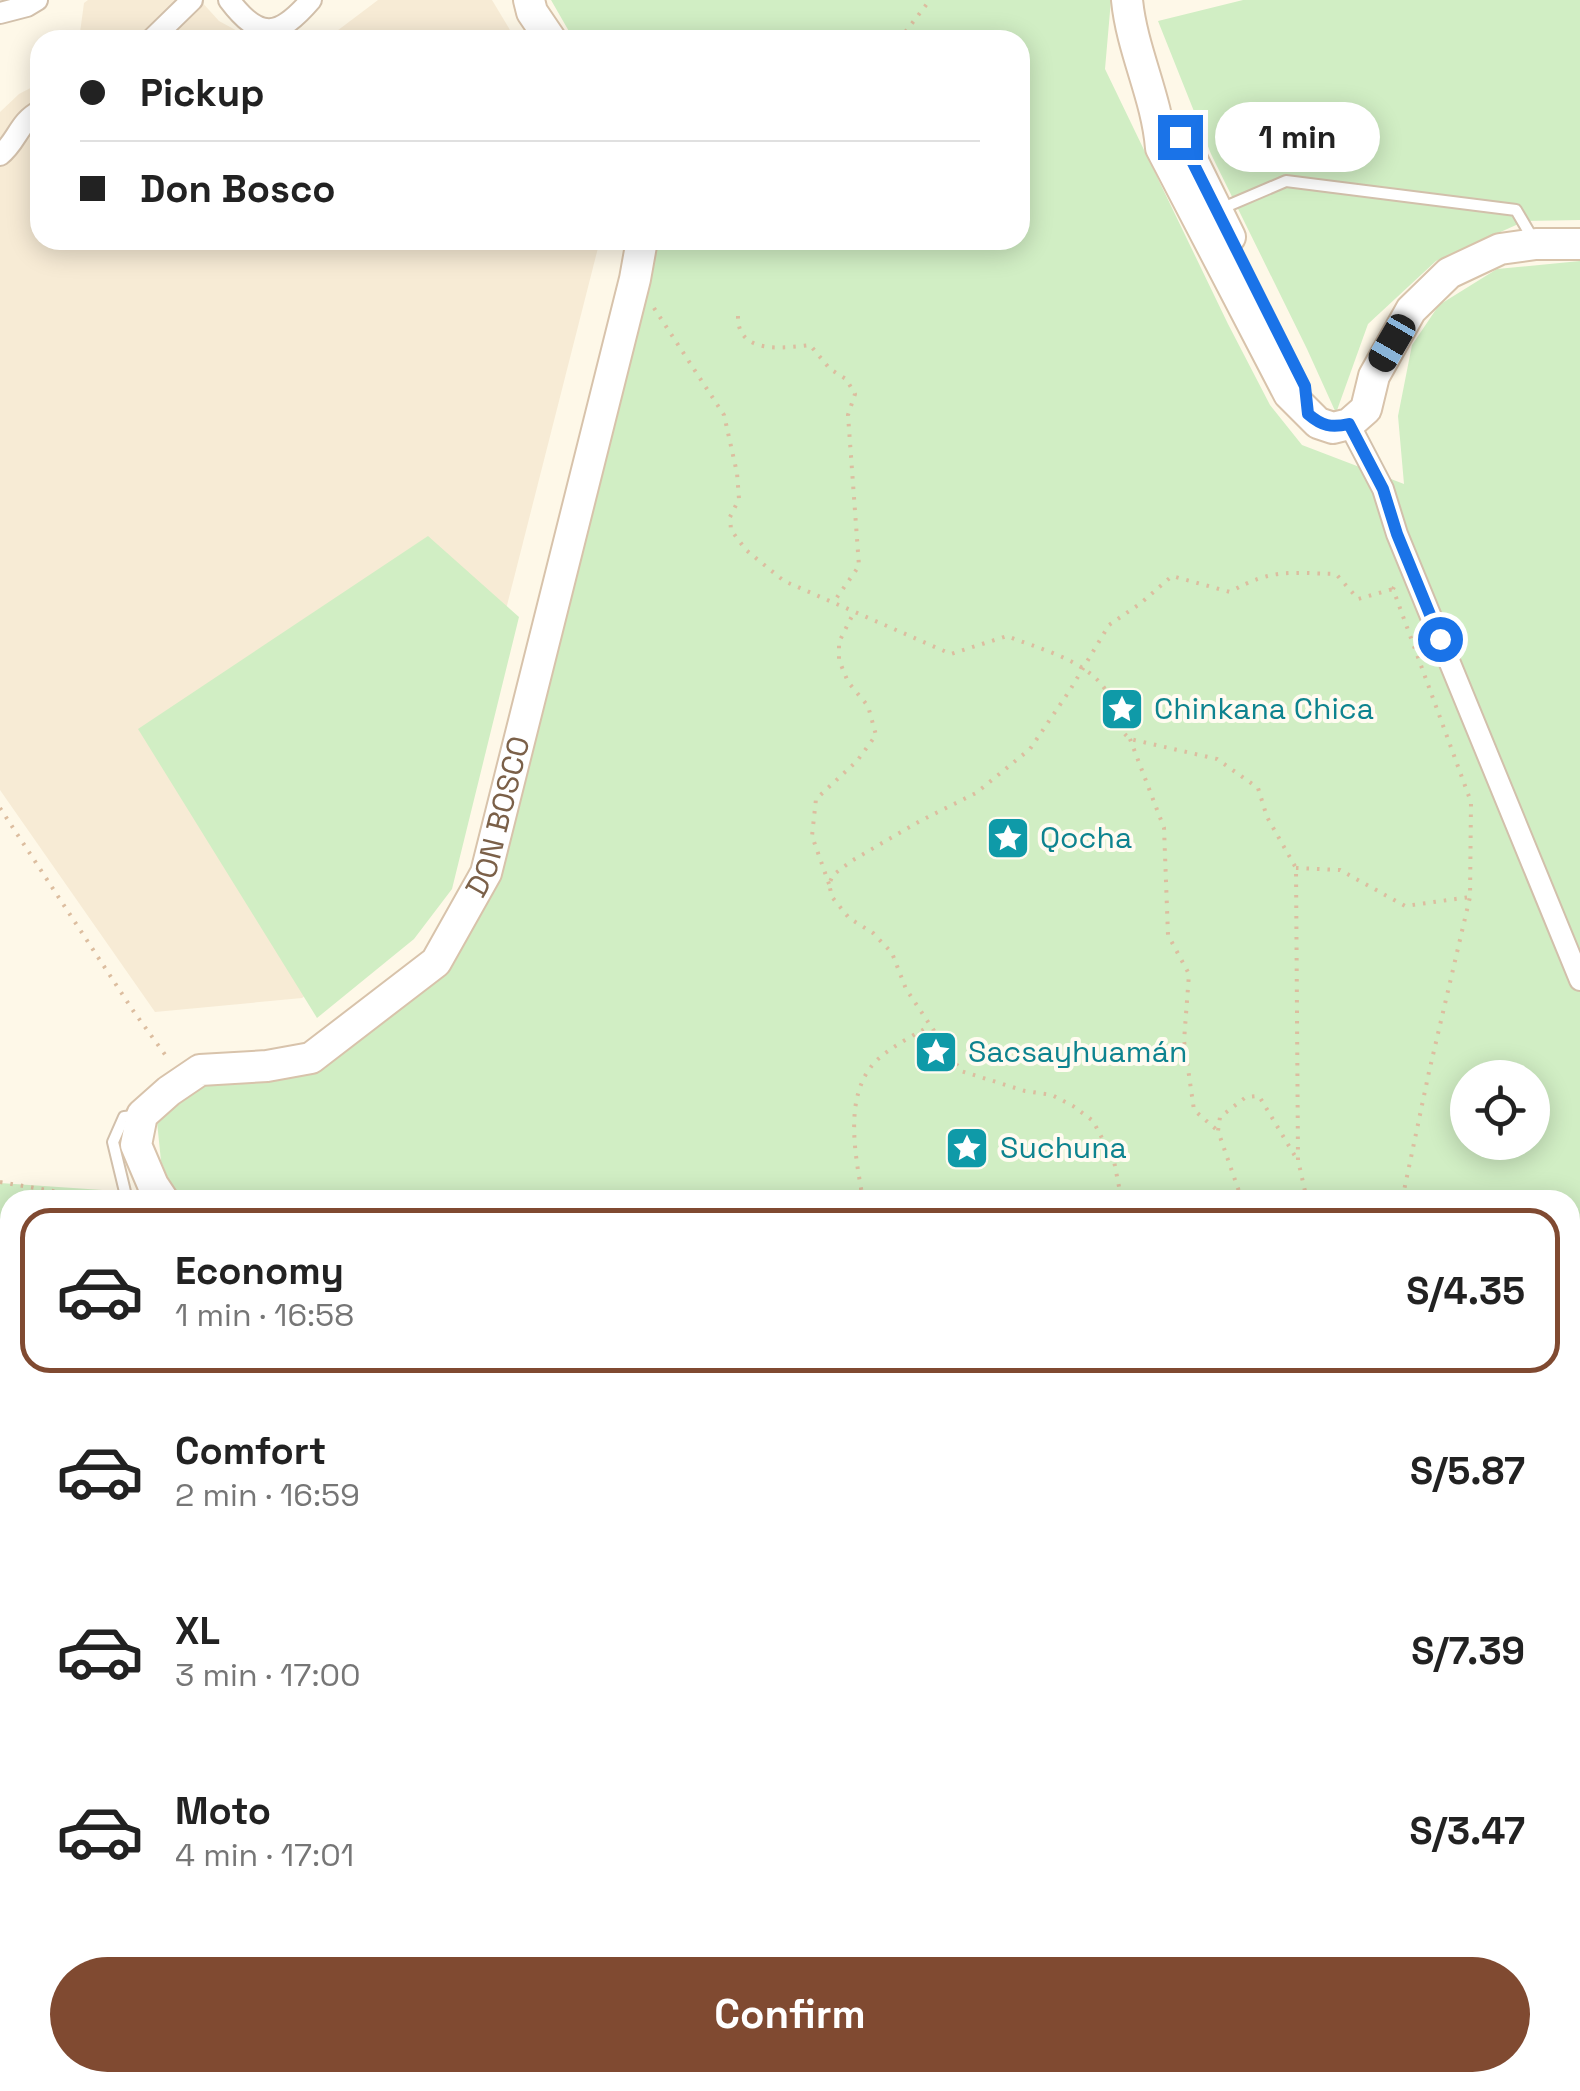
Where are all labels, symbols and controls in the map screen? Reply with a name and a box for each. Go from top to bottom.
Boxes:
text: Pickup [140,69,264,117]
callout: 1 min [1215,102,1380,172]
route end [1158,115,1203,160]
text: 1 min [1258,117,1337,157]
text: Don Bosco [140,165,336,213]
car [1364,310,1420,376]
route start [1418,617,1463,662]
place icon: Chinkana Chica [1099,686,1145,732]
place label: Chinkana Chica [1154,689,1374,728]
street label: DON BOSCO [456,732,539,904]
place icon: Qocha [985,815,1031,861]
place label: Qocha [1040,818,1132,857]
place icon: Sacsayhuamán [913,1029,959,1075]
place label: Sacsayhuamán [968,1032,1187,1071]
map controls [1450,1060,1550,1160]
button: locate [1450,1060,1550,1160]
place icon: Suchuna [944,1125,990,1171]
place label: Suchuna [1000,1128,1127,1167]
icon: car [55,1246,145,1336]
text: Economy [175,1247,344,1295]
text: S/4.35 [1406,1267,1525,1315]
text: 1 min · 16:58 [175,1295,354,1335]
icon: car [55,1426,145,1516]
text: Comfort [175,1427,326,1475]
text: S/5.87 [1410,1447,1525,1495]
text: 2 min · 16:59 [175,1475,360,1515]
icon: car [55,1606,145,1696]
text: XL [175,1607,220,1655]
text: S/7.39 [1411,1627,1525,1675]
text: 3 min · 17:00 [175,1655,361,1695]
icon: car [55,1786,145,1876]
text: Moto [175,1787,271,1835]
text: S/3.47 [1409,1807,1525,1855]
text: 4 min · 17:01 [175,1835,354,1875]
button: Confirm [50,1957,1530,2072]

